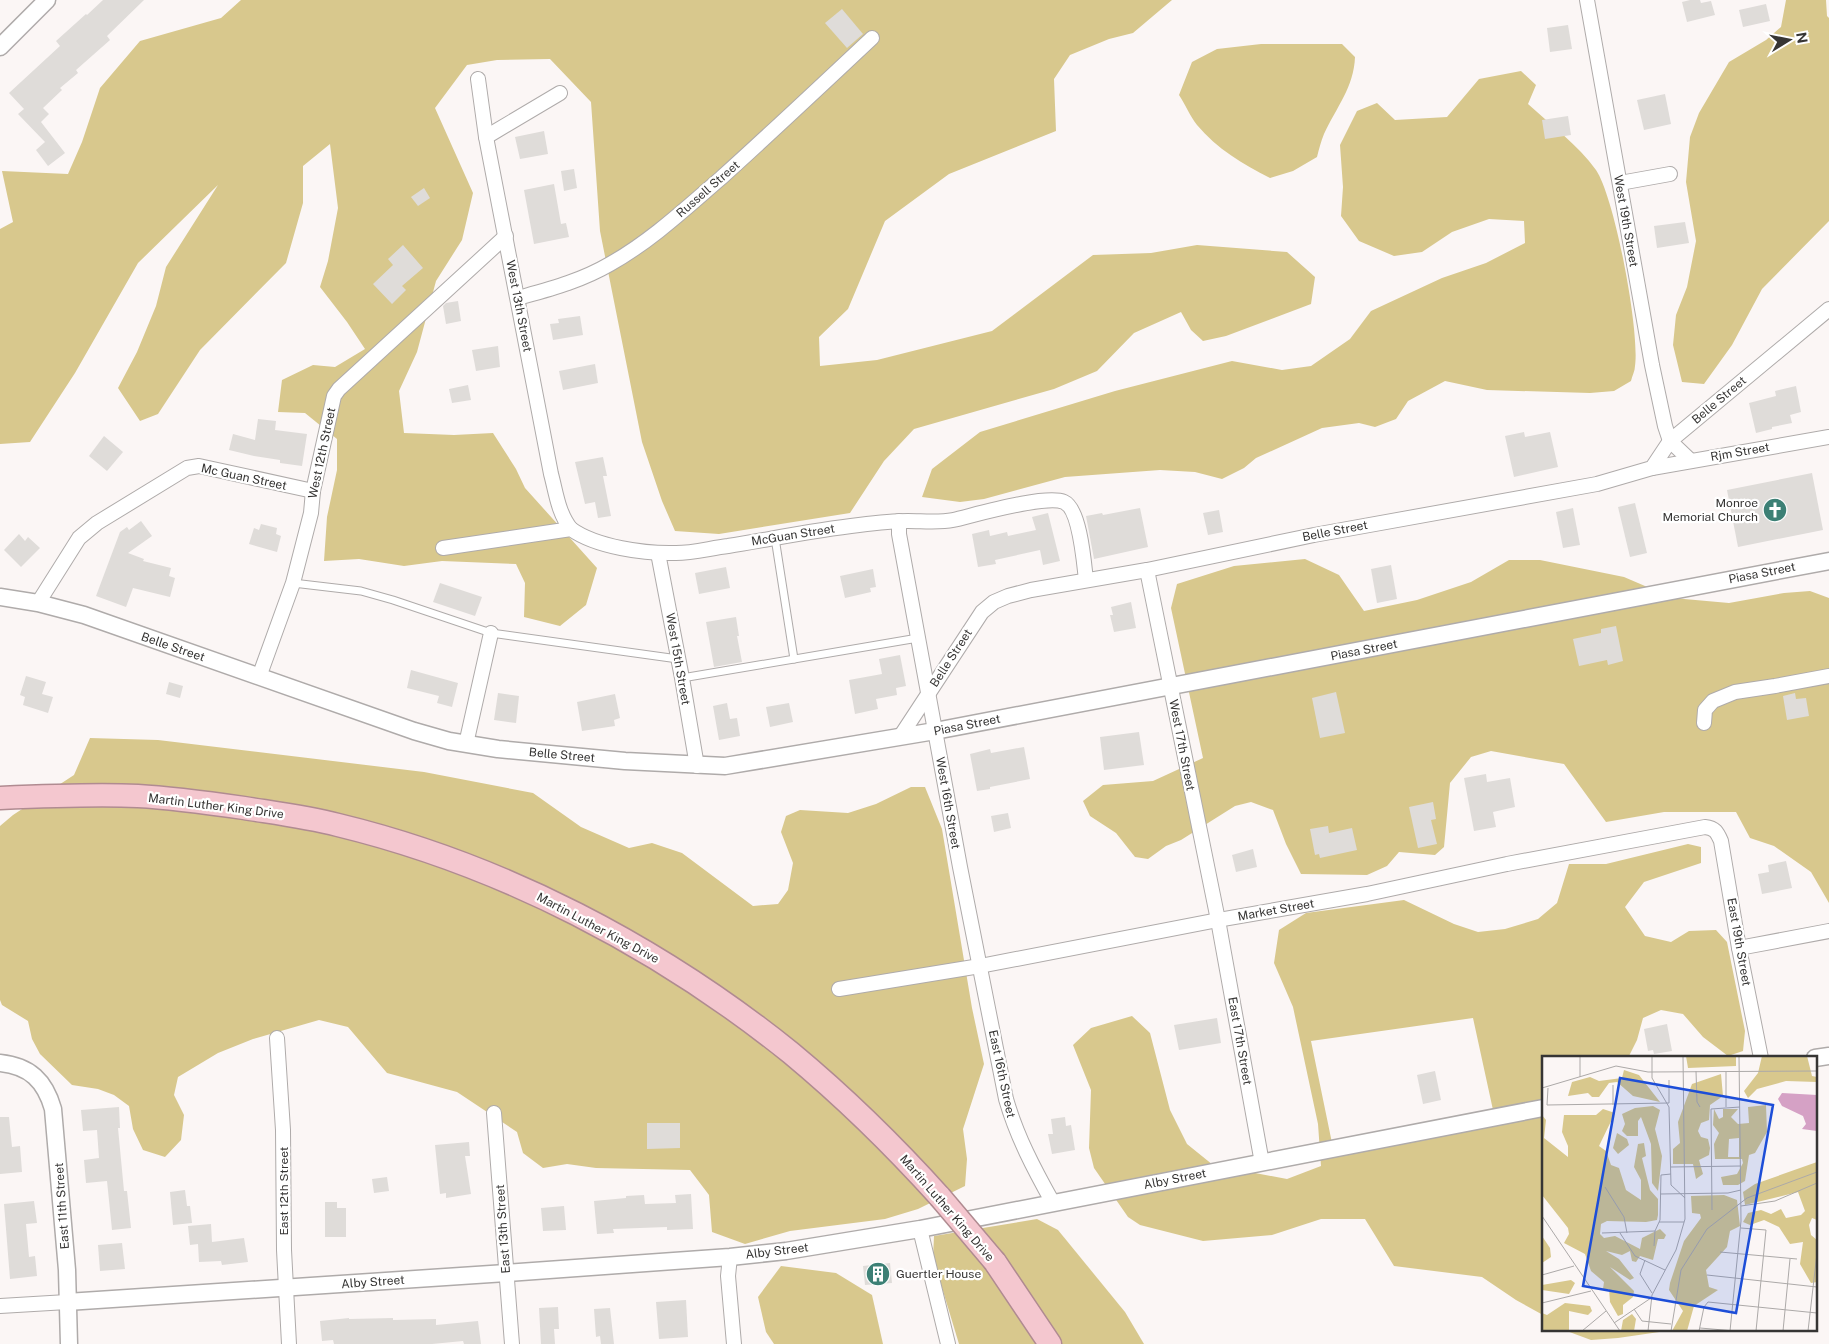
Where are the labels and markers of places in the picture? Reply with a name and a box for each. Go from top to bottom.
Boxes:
place label: Monroe Memorial Church [1662,496,1758,524]
church icon: Monroe Memorial Church [1762,497,1788,523]
building icon: Guertler House [865,1261,891,1287]
place label: Guertler House [896,1267,981,1281]

